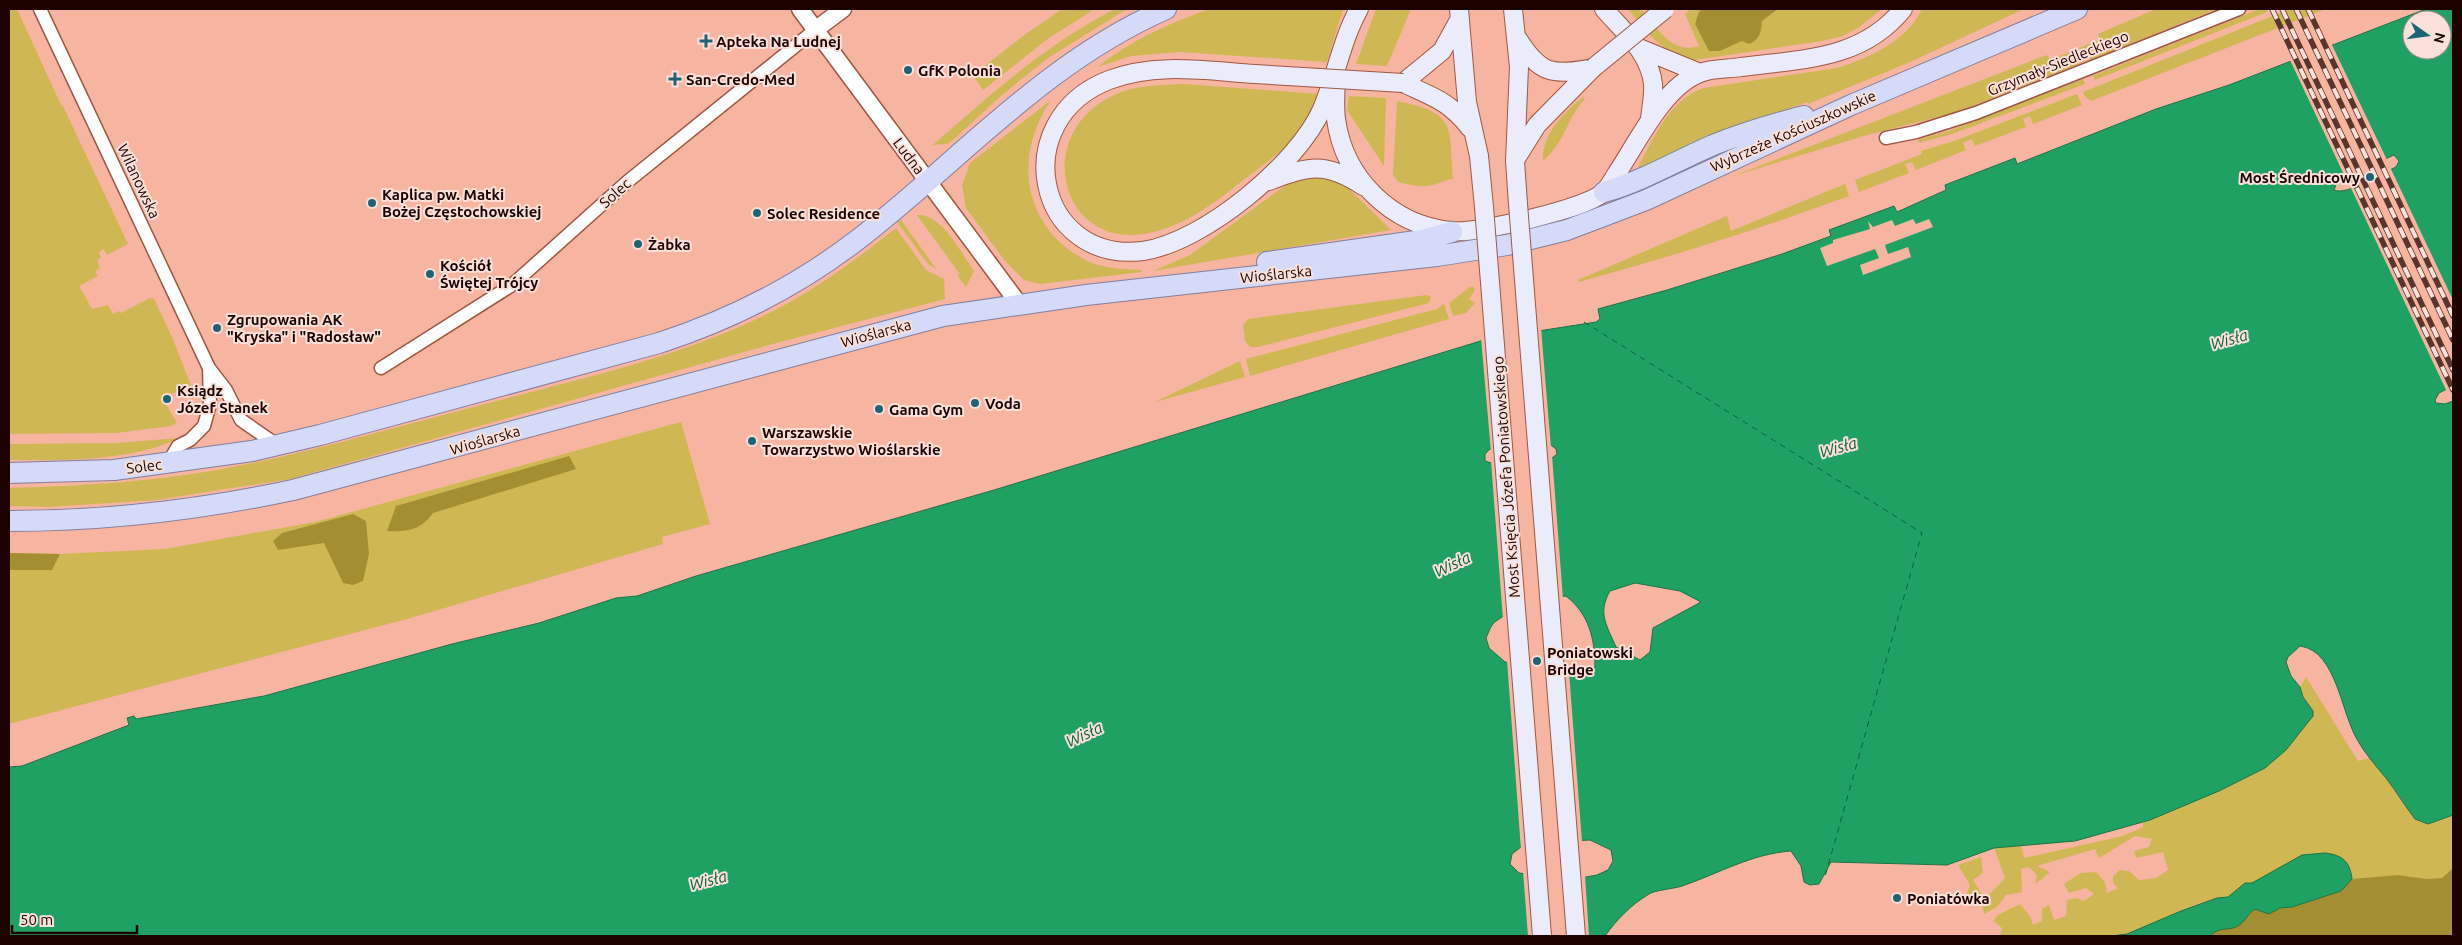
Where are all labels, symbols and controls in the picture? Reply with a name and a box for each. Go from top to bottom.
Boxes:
north arrow [2402,10,2452,60]
street label: Grzymały-Siedleckiego [1985,27,2131,99]
text: N [2431,31,2449,45]
place label: Apteka Na Ludnej [716,33,841,50]
marker: Apteka Na Ludnej [700,35,712,47]
place label: GfK Polonia [918,62,1001,79]
marker: GfK Polonia [902,64,914,76]
place label: San-Credo-Med [686,71,795,88]
marker: San-Credo-Med [668,72,682,86]
street label: Wybrzeże Kościuszkowskie [1708,87,1878,175]
street label: Ludna [890,134,928,178]
street label: Wilanowska [114,141,164,221]
place label: Most Średnicowy [2239,169,2360,186]
marker: Most Średnicowy [2364,171,2376,183]
street label: Solec [596,175,634,211]
place label: Kaplica pw. Matki Bożej Częstochowskiej [382,186,541,221]
marker: Kaplica pw. Matki Bożej Częstochowskiej [366,197,378,209]
place label: Solec Residence [767,205,880,222]
marker: Solec Residence [751,207,763,219]
place label: Żabka [648,236,691,253]
marker: Żabka [632,238,644,250]
place label: Kościół Świętej Trójcy [440,257,538,292]
street label: Wioślarska [1239,262,1313,286]
marker: Kościół Świętej Trójcy [424,268,436,280]
place label: Zgrupowania AK "Kryska" i "Radosław" [227,311,381,345]
street label: Wioślarska [839,315,913,351]
marker: Zgrupowania AK "Kryska" i "Radosław" [211,322,223,334]
water label: Wisła [2208,325,2250,353]
street label: Most Księcia Józefa Poniatowskiego [1489,356,1523,598]
place label: Ksiądz Józef Stanek [177,382,269,416]
marker: Ksiądz Józef Stanek [161,393,173,405]
place label: Voda [985,395,1021,412]
marker: Voda [969,397,981,409]
place label: Gama Gym [889,401,963,418]
marker: Gama Gym [873,403,885,415]
street label: Wioślarska [448,422,522,458]
place label: Warszawskie Towarzystwo Wioślarskie [762,424,941,458]
water label: Wisła [1817,433,1859,461]
marker: Warszawskie Towarzystwo Wioślarskie [746,435,758,447]
street label: Solec [125,455,163,477]
water label: Wisła [1431,548,1473,580]
place label: Poniatowski Bridge [1547,644,1633,678]
marker: Poniatowski Bridge [1531,655,1543,667]
water label: Wisła [1063,718,1105,750]
water label: Wisła [687,867,729,893]
place label: Poniatówka [1907,890,1990,907]
marker: Poniatówka [1891,892,1903,904]
scale bar [12,902,138,934]
text: 50 m [20,911,53,928]

